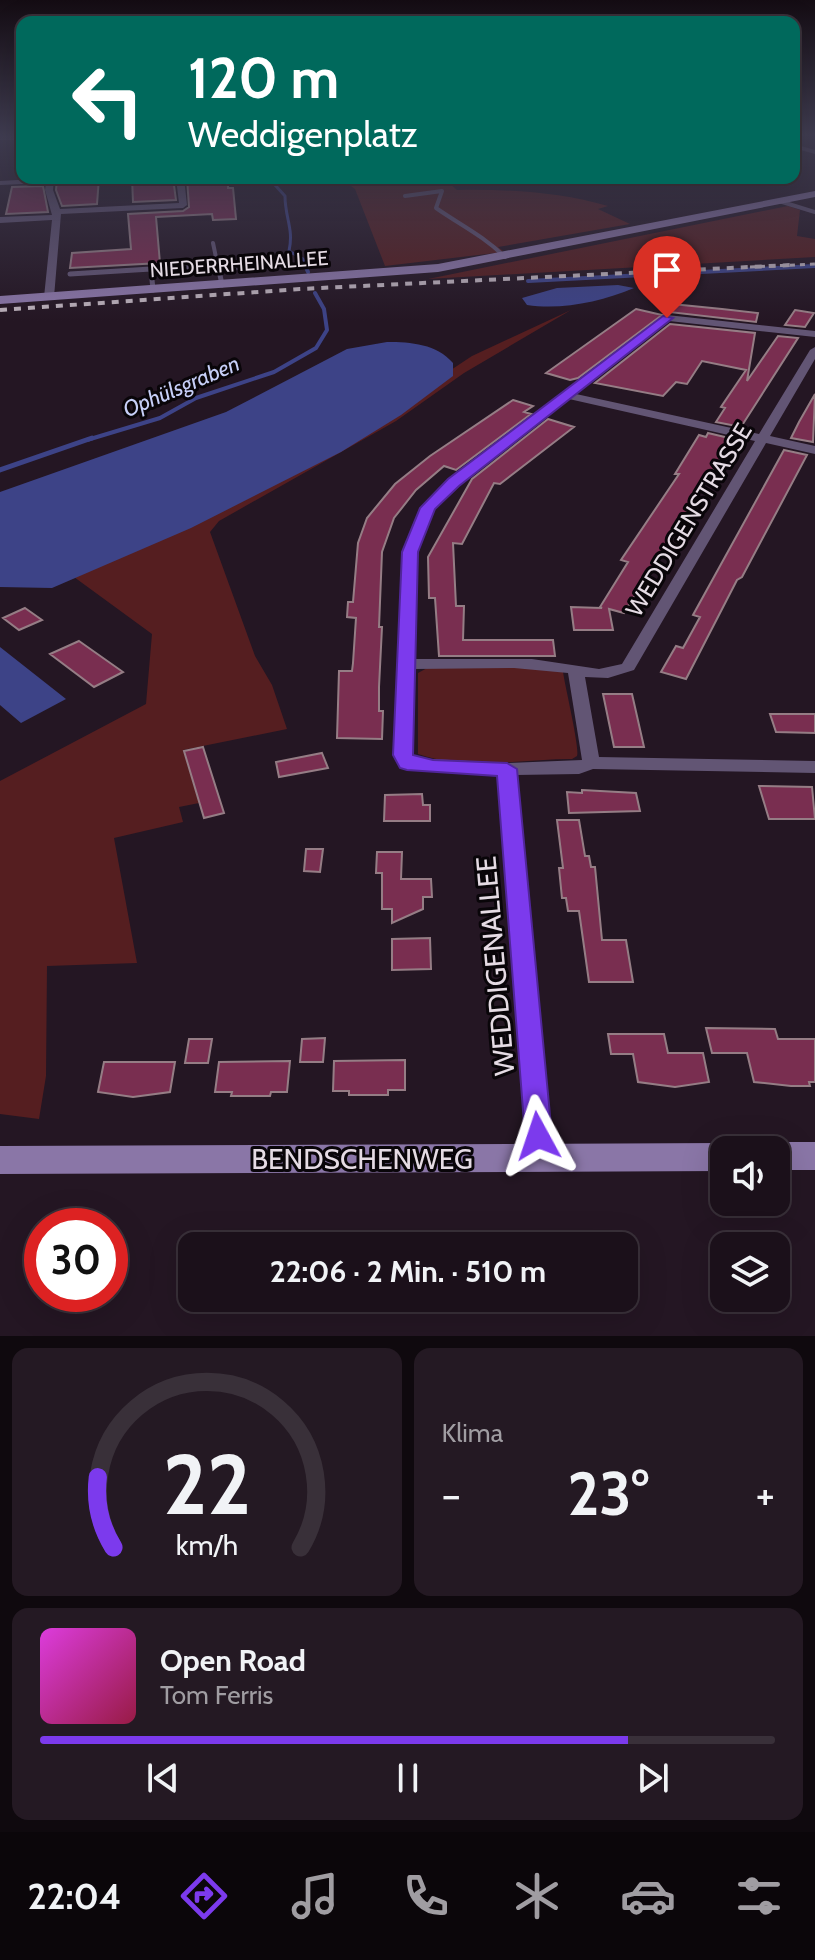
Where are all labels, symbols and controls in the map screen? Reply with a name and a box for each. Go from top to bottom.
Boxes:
text: 120 m [188,44,339,112]
icon: left [56,48,160,152]
text: Weddigenplatz [188,112,418,156]
pin [633,236,701,318]
street label: NIEDERRHEINALLEE [149,246,329,282]
icon: arrive [645,248,689,292]
water label: Ophülsgraben [119,350,244,423]
street label: WEDDIGENSTRASSE [619,418,758,622]
street label: WEDDIGENALLEE [468,855,522,1077]
position arrow [496,1094,580,1178]
map controls [710,1136,790,1312]
button: sound [710,1136,790,1216]
street label: BENDSCHENWEG [251,1142,473,1176]
speed limit sign: 30 [24,1208,128,1312]
button: layers [710,1232,790,1312]
text: 22:06 · 2 Min. · 510 m [270,1253,546,1290]
text: Klima [442,1417,503,1449]
text: 22 [163,1434,251,1535]
text: 23° [568,1457,649,1530]
text: − [442,1468,461,1521]
text: + [756,1468,775,1521]
text: km/h [175,1527,238,1562]
text: Open Road [160,1642,306,1679]
text: Tom Ferris [160,1679,273,1711]
icon: previous [141,1756,185,1800]
icon: pause [386,1756,430,1800]
icon: next [631,1756,675,1800]
icon: directions [176,1868,232,1924]
icon: music [287,1868,343,1924]
icon: phone [398,1868,454,1924]
icon: climate [509,1868,565,1924]
icon: car [620,1868,676,1924]
icon: filters [731,1868,787,1924]
text: 22:04 [28,1874,121,1918]

